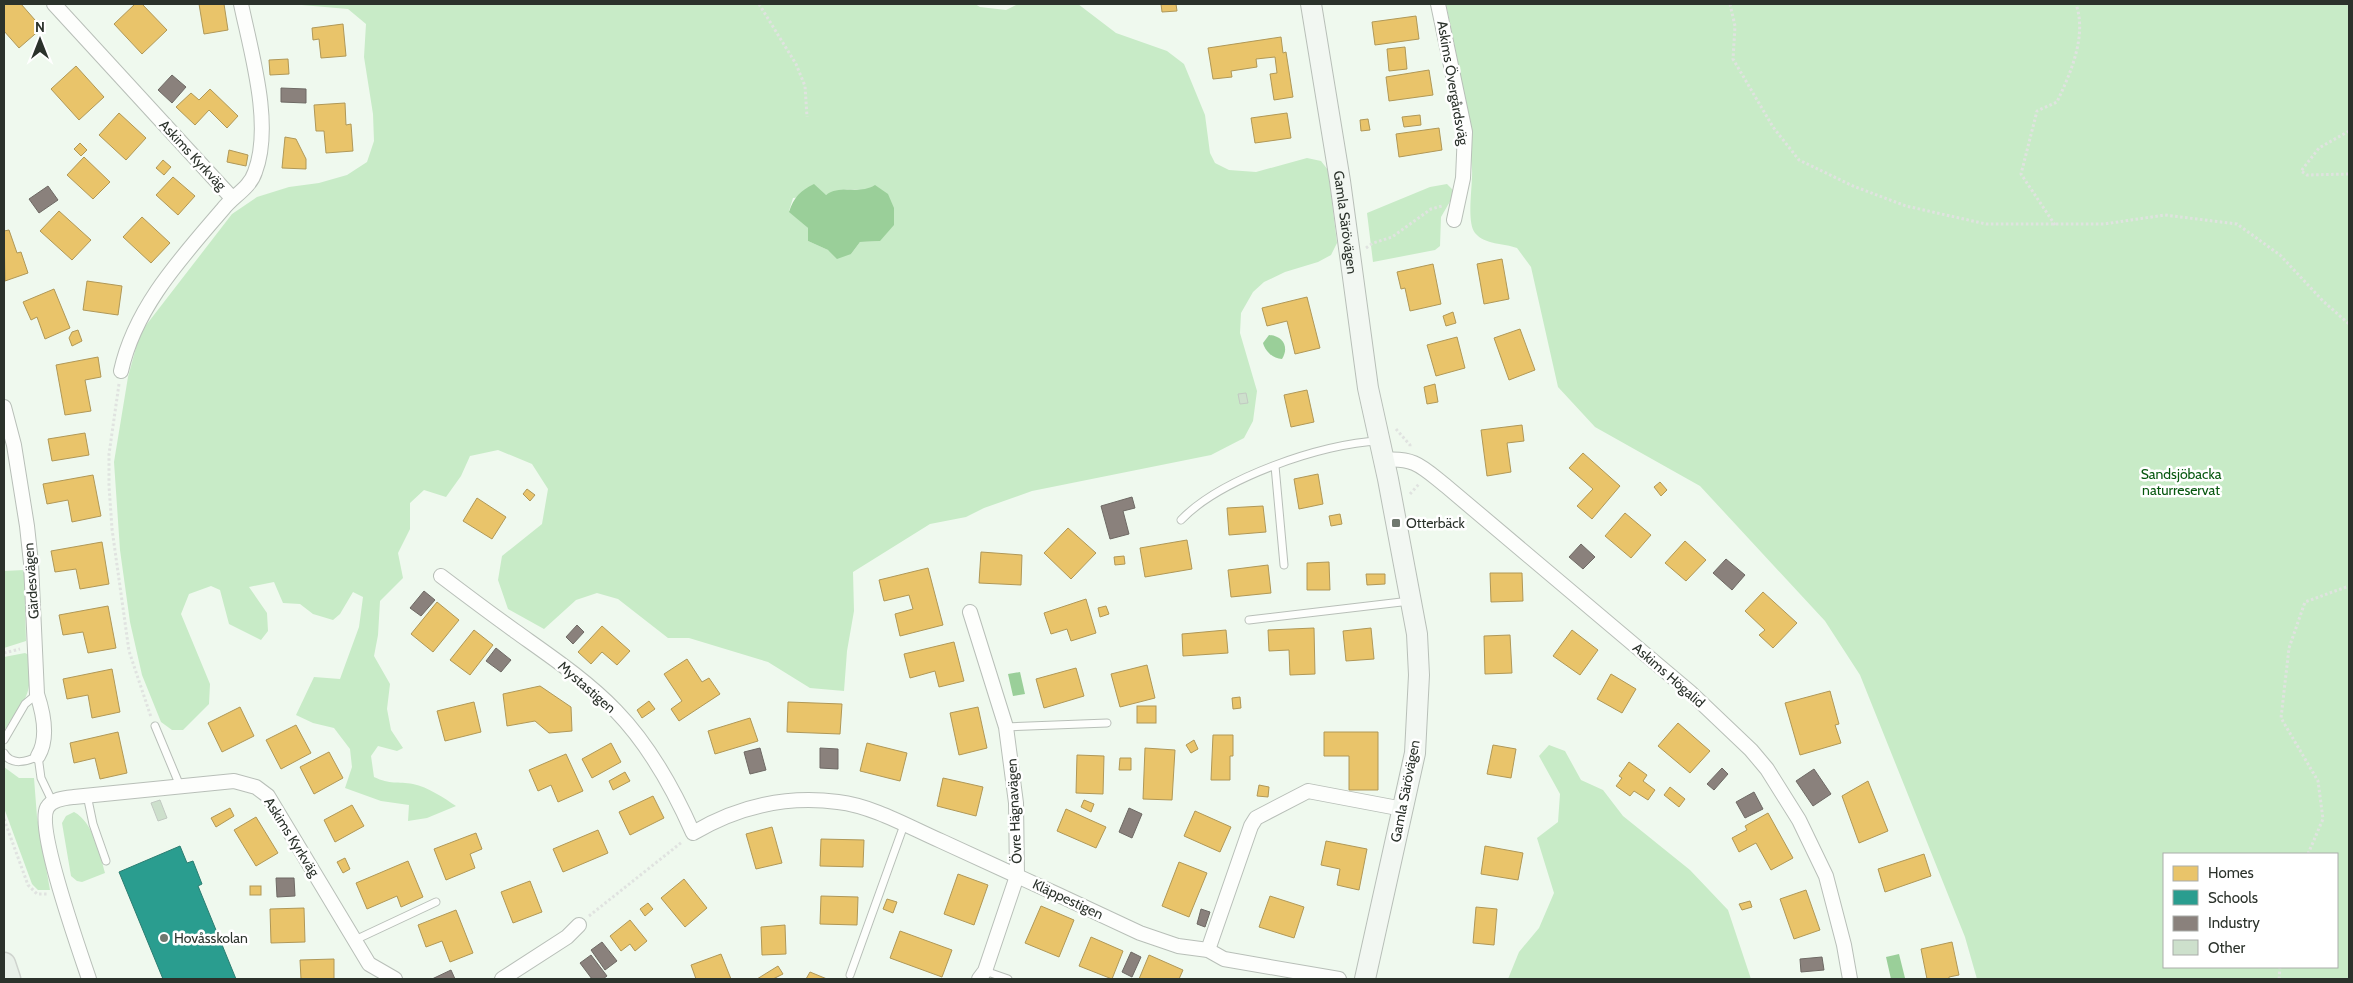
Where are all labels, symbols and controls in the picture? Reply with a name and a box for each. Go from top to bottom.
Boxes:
north arrow [15,15,65,65]
text: N [35,18,45,36]
street label: Askims Övergårdsväg [1433,19,1473,148]
street label: Askims Kyrkväg [156,116,231,195]
street label: Gamla Särövägen [1329,169,1361,275]
park label: Sandsjöbacka naturreservat [2141,465,2222,499]
place label: Otterbäck [1406,514,1466,532]
marker: Otterbäck [1390,517,1402,529]
street label: Gärdesvägen [19,542,43,620]
street label: Askims Högalid [1629,639,1709,711]
street label: Mystastigen [554,657,620,717]
street label: Gamla Särövägen [1386,738,1424,844]
street label: Övre Hägnavägen [1002,758,1026,864]
street label: Askims Kyrkväg [260,794,324,881]
legend [2163,853,2338,968]
text: Homes [2208,864,2254,882]
street label: Kläppestigen [1030,875,1106,923]
text: Schools [2208,889,2258,907]
text: Industry [2208,914,2260,932]
place label: Hovåsskolan [174,929,248,947]
marker: Hovåsskolan [158,932,170,944]
text: Other [2208,939,2245,957]

